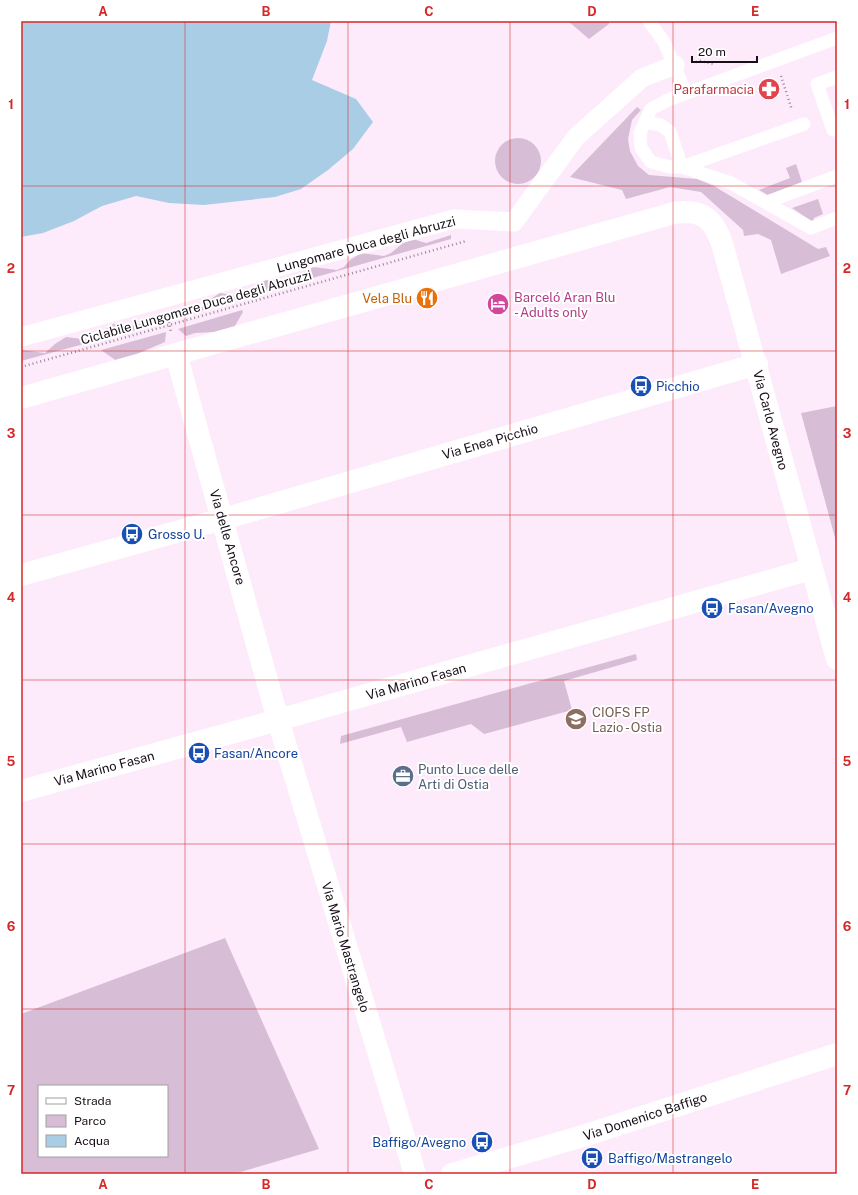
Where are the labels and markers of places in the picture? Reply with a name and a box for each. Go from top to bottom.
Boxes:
pharmacy icon: Parafarmacia [756,76,782,102]
place label: Parafarmacia [674,82,754,97]
restaurant icon: Vela Blu [414,285,440,311]
place label: Barceló Aran Blu - Adults only [514,290,615,320]
place label: Vela Blu [362,291,412,306]
hotel icon: Barceló Aran Blu - Adults only [485,291,511,317]
bus stop icon: Picchio [628,373,654,399]
place label: Picchio [656,379,700,394]
bus stop icon: Grosso U. [119,521,145,547]
place label: Grosso U. [148,527,205,542]
bus stop icon: Fasan/Avegno [699,595,725,621]
place label: Fasan/Avegno [728,601,814,616]
place label: CIOFS FP Lazio - Ostia [592,705,662,735]
school or university icon: CIOFS FP Lazio - Ostia [563,706,589,732]
bus stop icon: Fasan/Ancore [186,740,212,766]
place label: Fasan/Ancore [214,746,298,761]
place label: Punto Luce delle Arti di Ostia [418,762,519,792]
office icon: Punto Luce delle Arti di Ostia [390,763,416,789]
bus stop icon: Baffigo/Avegno [469,1129,495,1155]
place label: Baffigo/Avegno [372,1135,466,1150]
bus stop icon: Baffigo/Mastrangelo [579,1145,605,1171]
place label: Baffigo/Mastrangelo [608,1151,732,1166]

